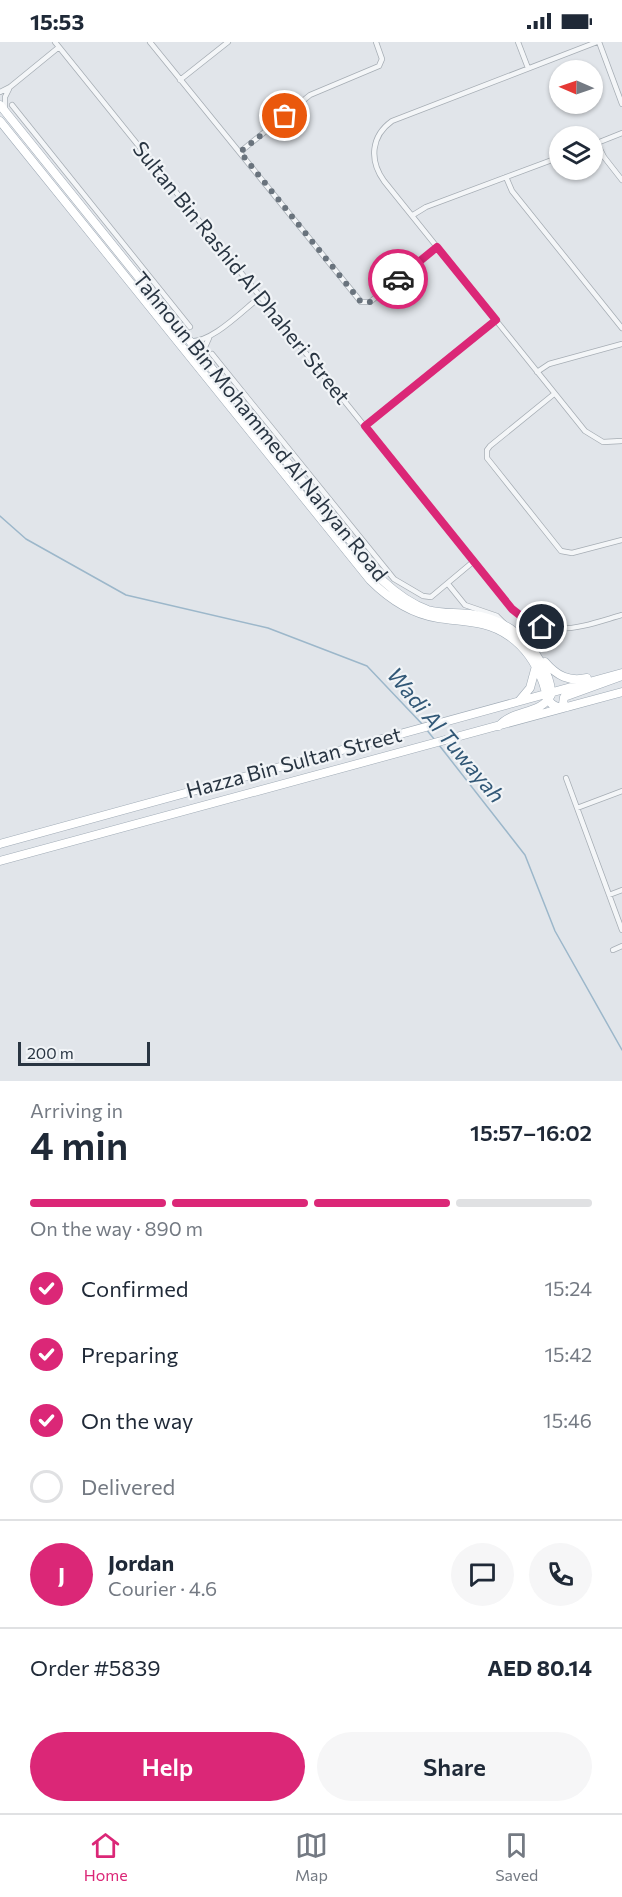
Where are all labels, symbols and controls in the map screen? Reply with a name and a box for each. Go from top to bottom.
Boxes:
text: 15:53 [30,8,84,35]
north arrow [549,60,603,114]
map controls [549,60,603,180]
pin [259,90,310,141]
icon: bag [268,99,301,132]
button: layers [549,126,603,180]
street label: Sultan Bin Rashid Al Dhaheri Street [128,136,356,408]
courier [368,249,428,309]
icon: car [382,263,415,296]
street label: Tahnoun Bin Mohammed Al Nahyan Road [129,266,394,586]
pin [516,601,567,652]
icon: home [525,610,558,643]
water label: Wadi Al Tuwayah [382,661,511,808]
street label: Hazza Bin Sultan Street [183,721,404,802]
scale bar [18,1039,150,1067]
text: 200 m [27,1043,74,1062]
text: Arriving in [30,1098,123,1122]
text: 15:57–16:02 [470,1119,592,1146]
text: 4 min [30,1120,128,1168]
text: On the way · 890 m [30,1216,203,1240]
icon: check [30,1272,63,1305]
text: Confirmed [81,1275,188,1302]
text: 15:24 [544,1276,592,1300]
icon: check [30,1338,63,1371]
text: Preparing [81,1341,178,1368]
text: 15:42 [544,1342,592,1366]
icon: check [30,1404,63,1437]
text: On the way [81,1407,193,1434]
text: 15:46 [543,1408,592,1432]
text: Delivered [81,1473,175,1500]
button: chat [451,1543,514,1606]
button: phone [529,1543,592,1606]
text: Jordan [108,1549,174,1576]
text: J [58,1561,65,1588]
text: Courier · 4.6 [108,1576,217,1600]
text: Order #5839 [30,1654,161,1681]
text: AED 80.14 [487,1654,592,1681]
button: Help [30,1732,305,1801]
button: Share [317,1732,592,1801]
tab: Home [84,1829,128,1884]
tab: Map [295,1829,328,1884]
tab: Saved [495,1829,538,1884]

